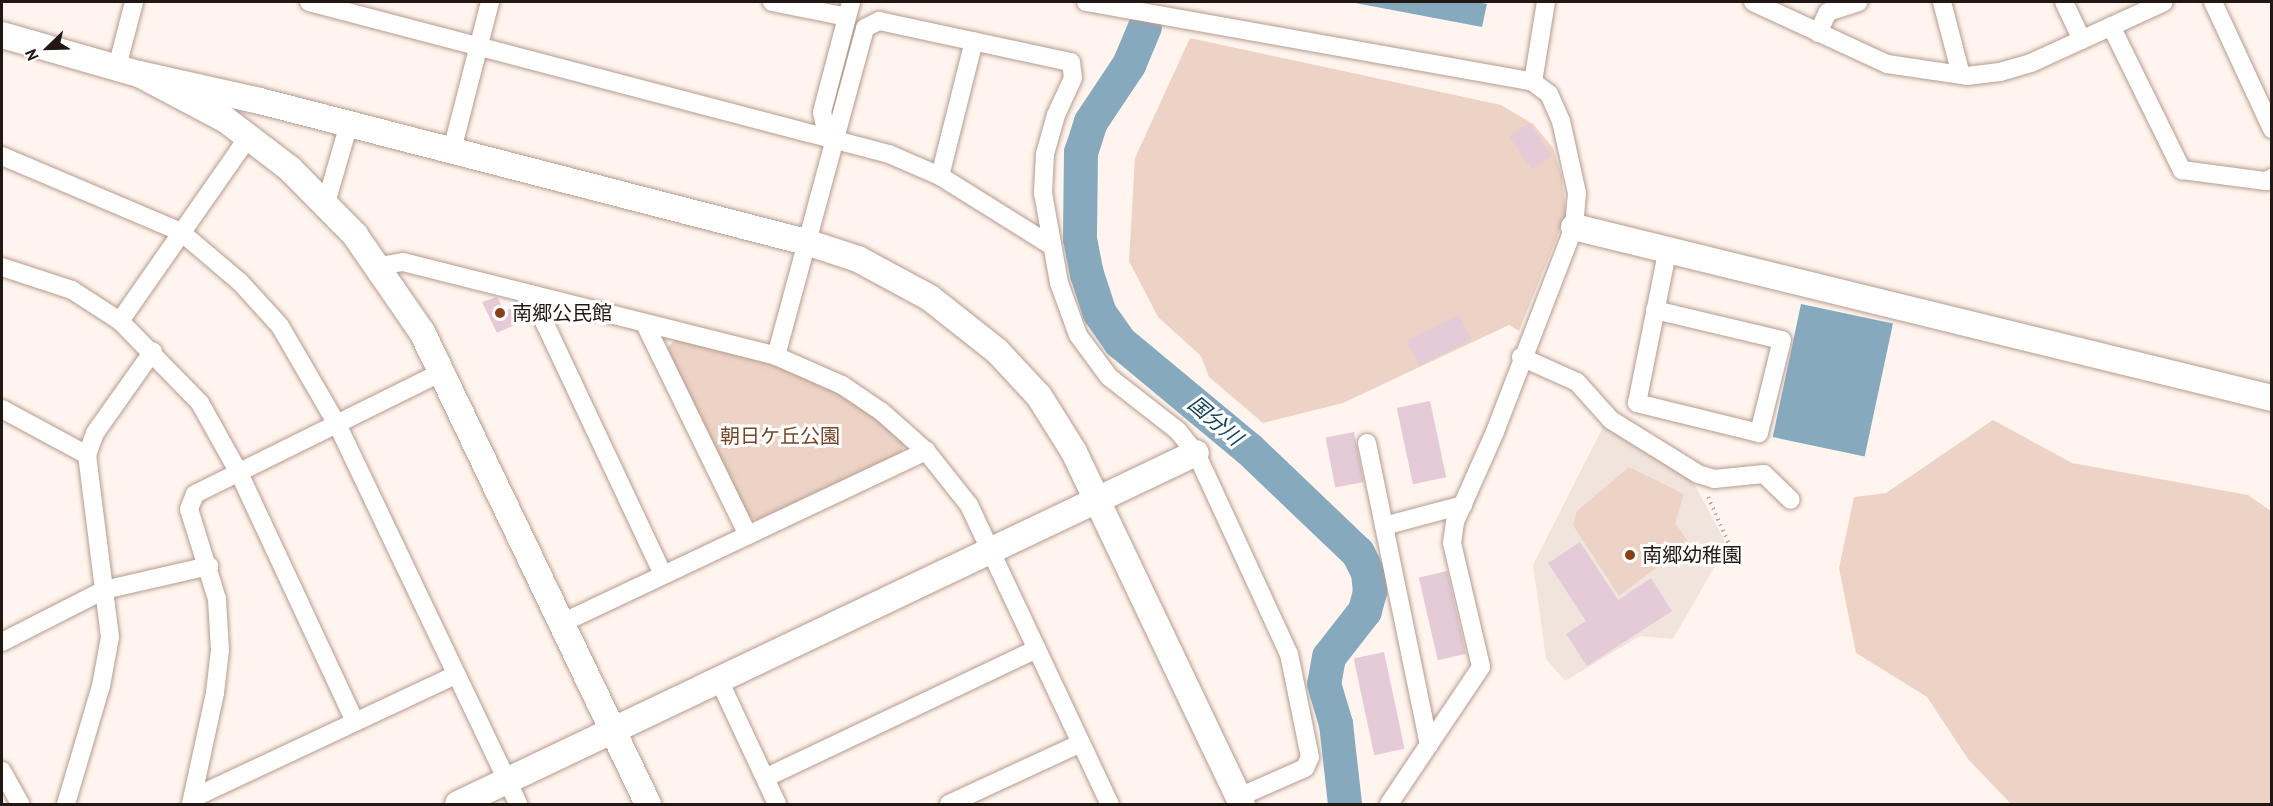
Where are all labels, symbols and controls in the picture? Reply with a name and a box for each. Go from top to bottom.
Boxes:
north arrow [18,18,78,78]
text: N [20,46,43,64]
place label: 南郷公民館 [512,301,612,325]
marker: 南郷公民館 [493,306,507,320]
water label: 国分川 [1183,391,1247,451]
park label: 朝日ケ丘公園 [720,424,840,448]
place label: 南郷幼稚園 [1642,543,1742,567]
marker: 南郷幼稚園 [1623,548,1637,562]

